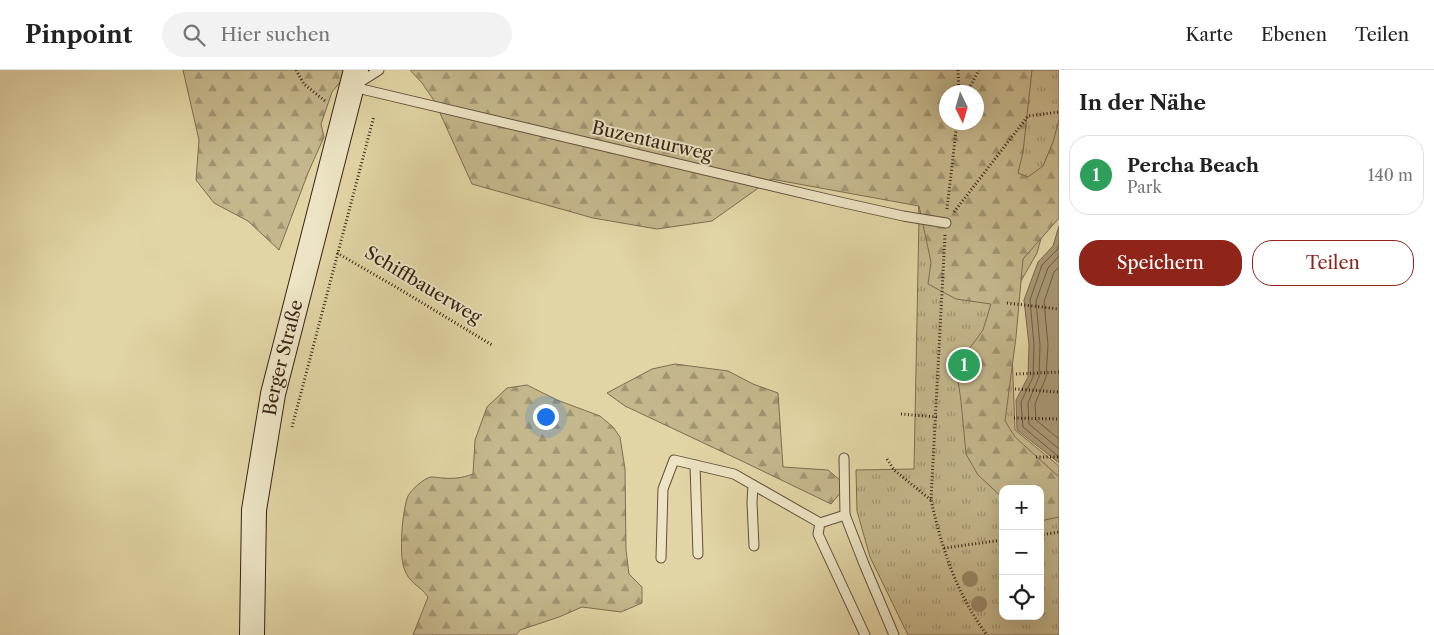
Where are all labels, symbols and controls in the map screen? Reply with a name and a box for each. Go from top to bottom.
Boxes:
search box [162,12,512,57]
text: Pinpoint [25,20,132,49]
icon: search [180,21,208,49]
text: Hier suchen [220,23,330,46]
text: Karte [1185,24,1233,46]
text: Ebenen [1261,24,1327,46]
text: Teilen [1355,24,1409,46]
north arrow [939,85,984,130]
text: In der Nähe [1079,90,1206,115]
street label: Buzentaurweg [590,116,715,166]
text: Percha Beach [1127,154,1259,177]
text: 1 [1092,165,1100,185]
text: 140 m [1368,165,1413,185]
text: Park [1127,177,1162,197]
button: Speichern [1079,240,1242,286]
button: Teilen [1252,240,1414,286]
street label: Schiffbauerweg [361,242,486,329]
street label: Berger Straße [259,298,308,417]
pin: 1 [948,346,980,384]
your location [533,404,559,430]
map controls [999,485,1044,620]
button: + [999,485,1044,530]
button: − [999,530,1044,575]
button: locate [999,575,1044,620]

